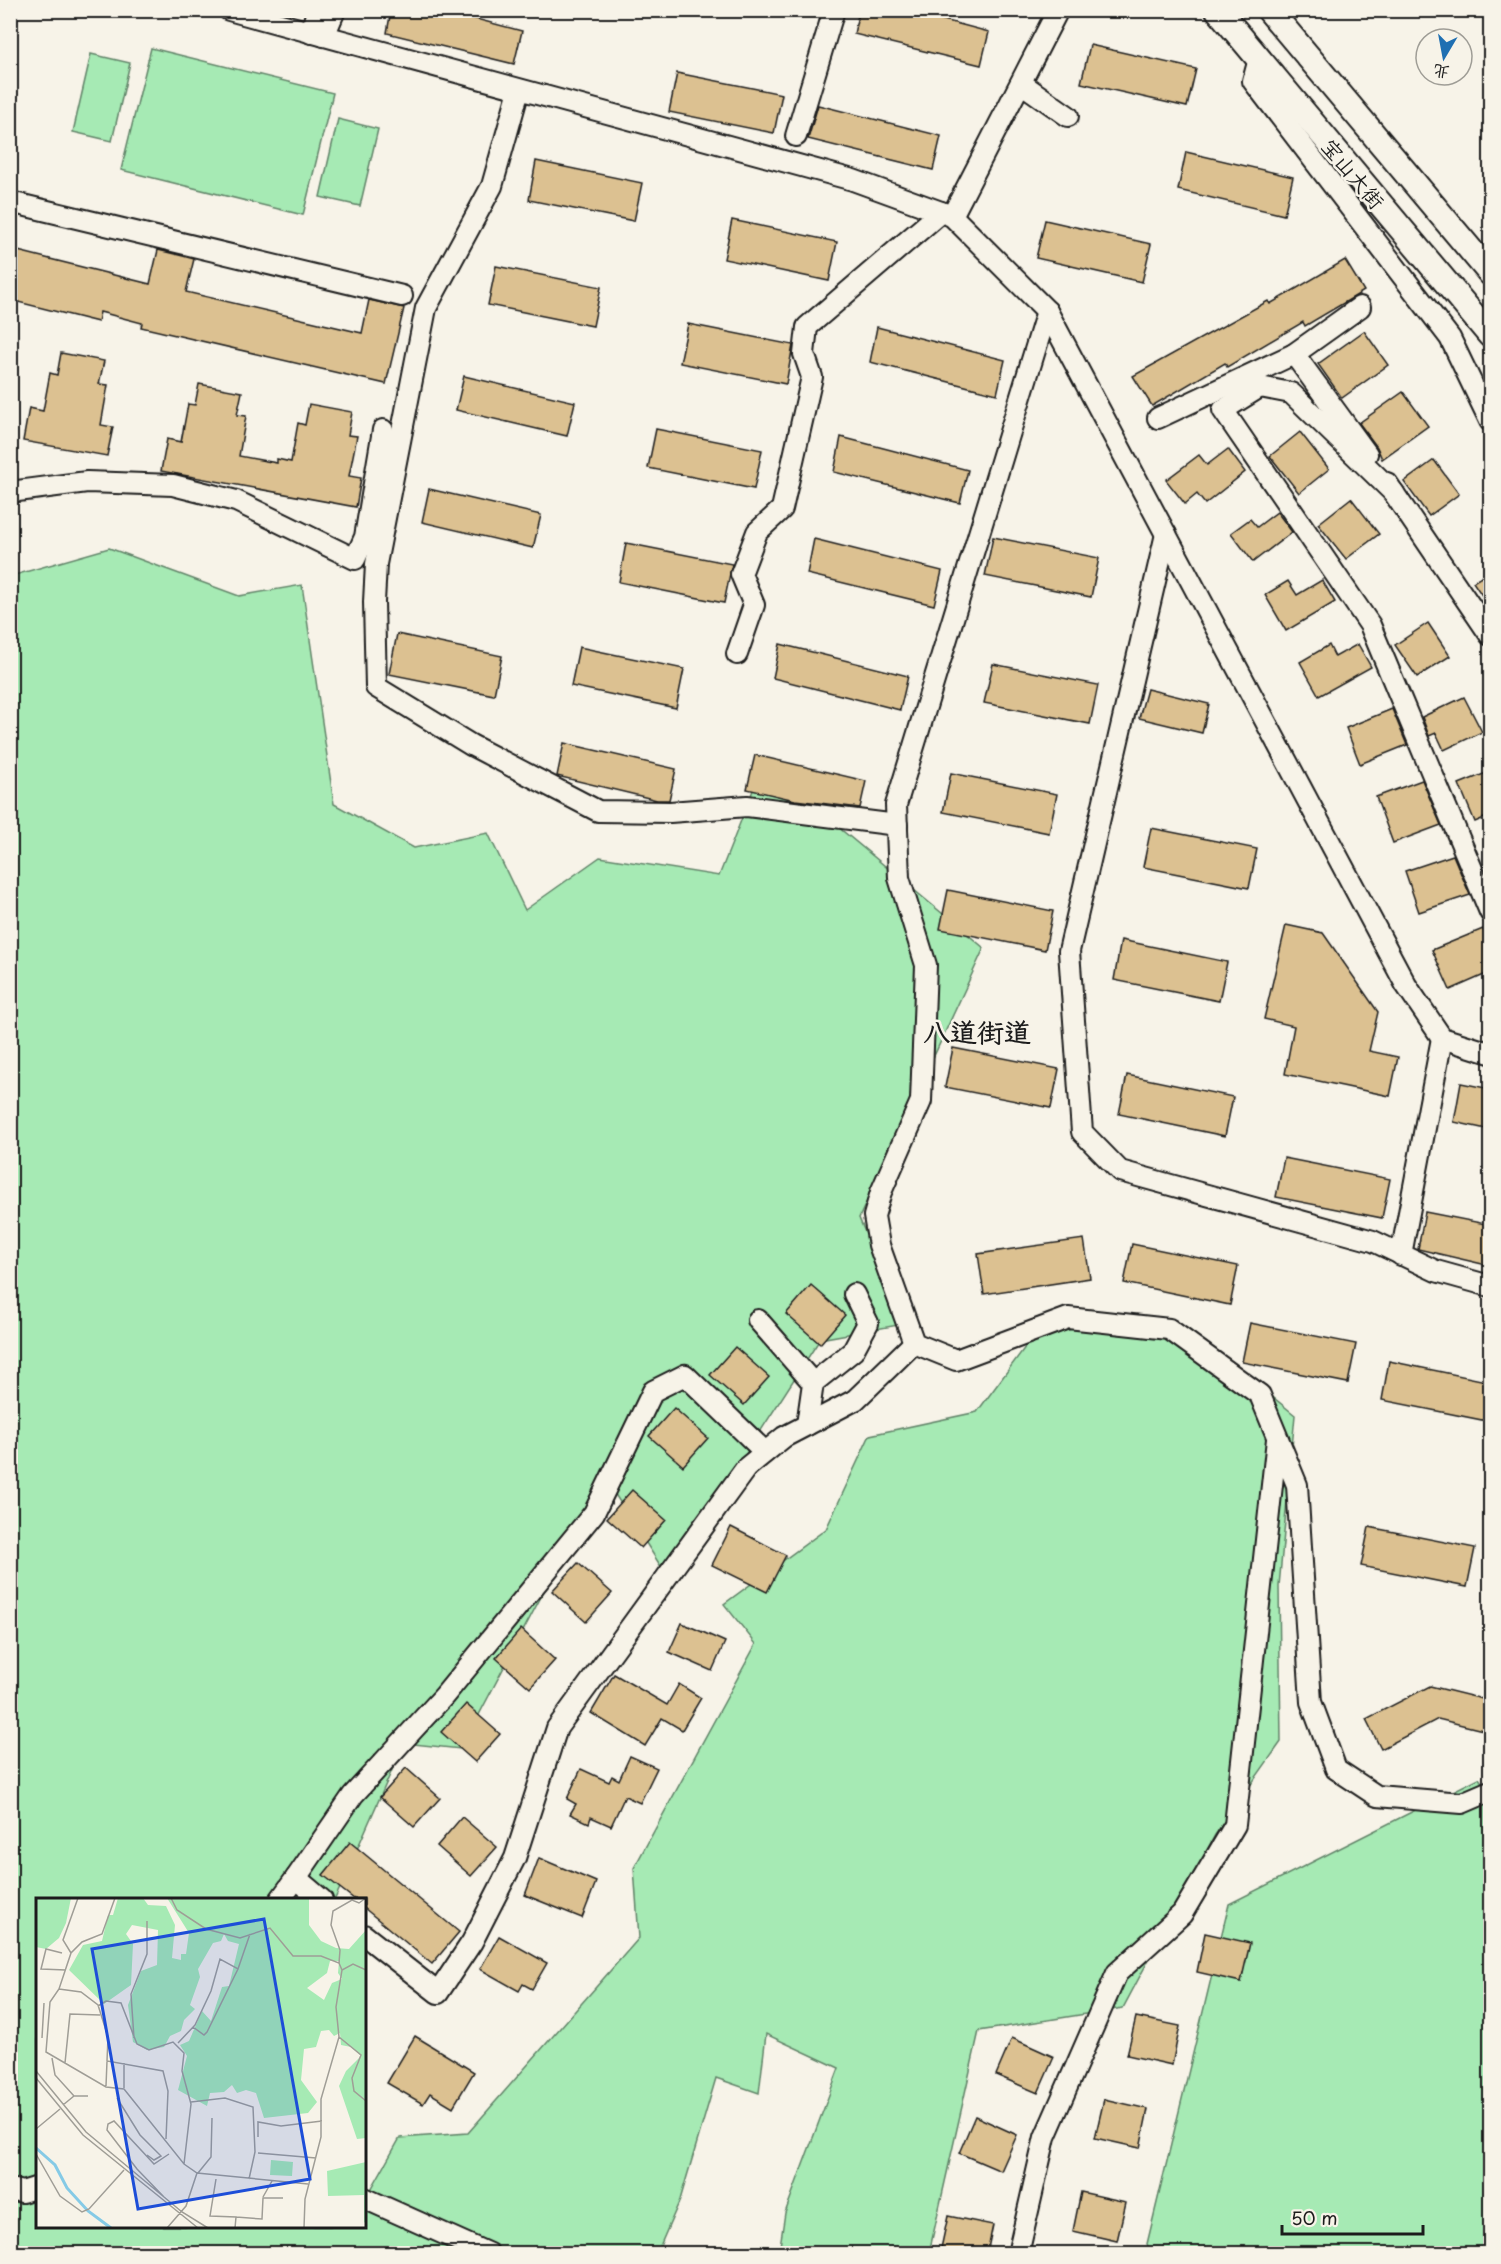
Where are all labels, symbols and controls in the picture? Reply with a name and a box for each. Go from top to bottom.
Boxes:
north arrow [1414,27,1474,87]
text: 北 [1431,60,1451,86]
street label: 宝山大街 [1315,131,1393,215]
district label: 八道街道 [923,1010,1031,1051]
inset map [36,1898,366,2228]
scale bar [1282,2198,1423,2236]
text: 50 m [1291,2204,1338,2231]

